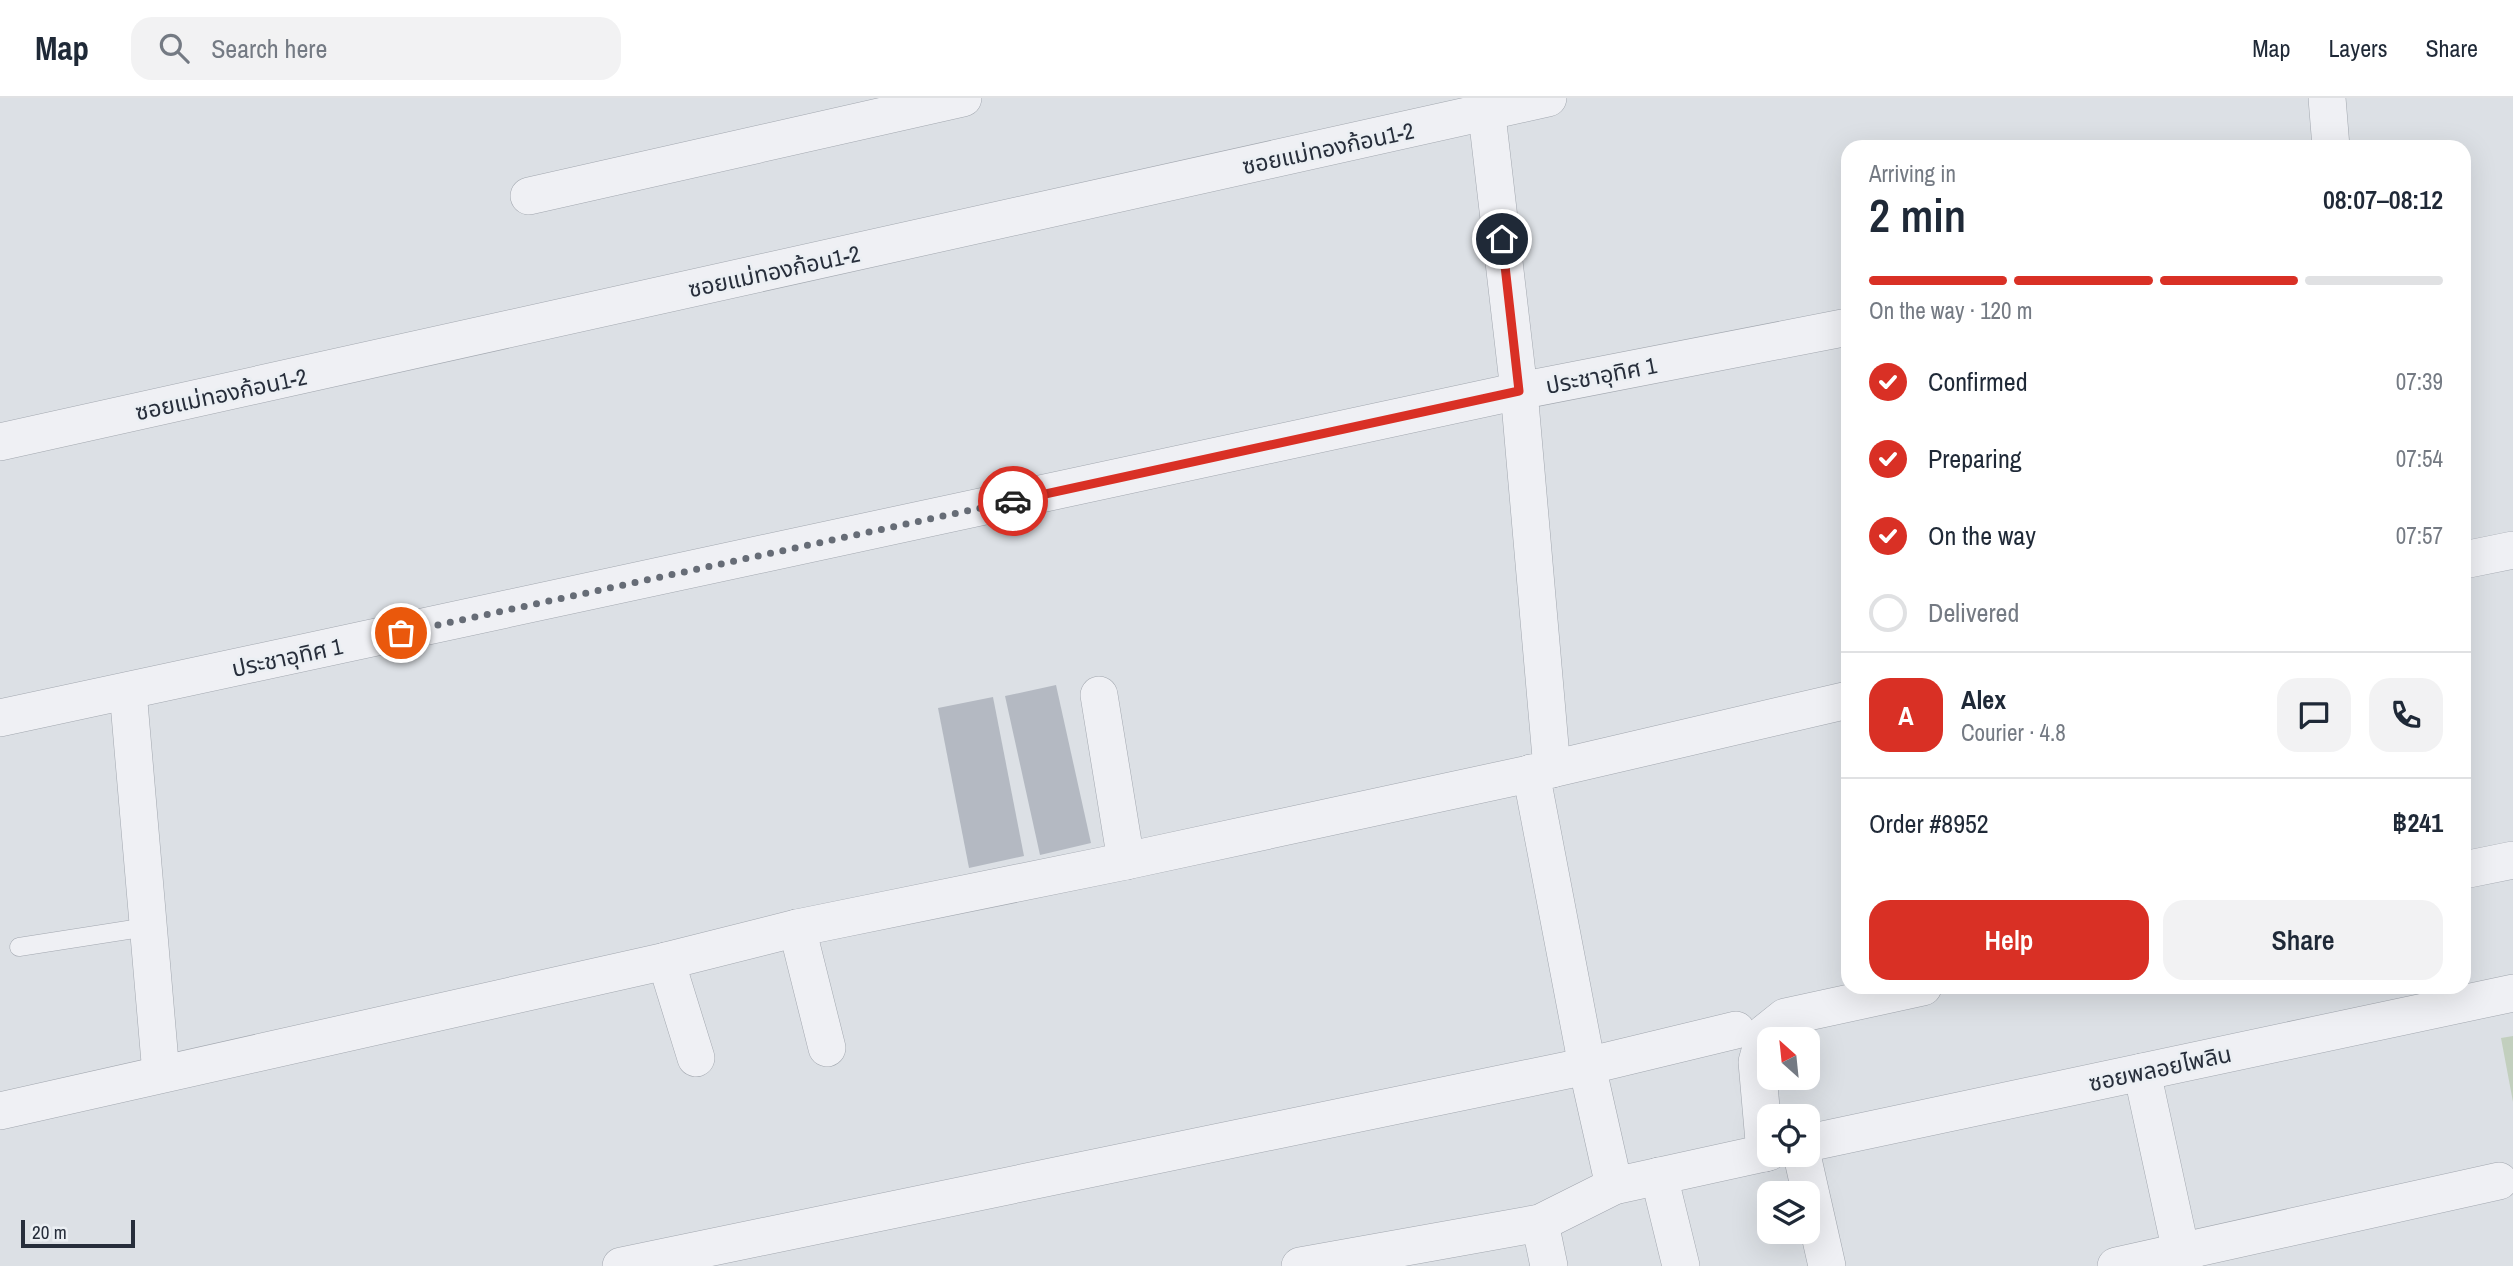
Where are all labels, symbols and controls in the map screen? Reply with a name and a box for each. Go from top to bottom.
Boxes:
search box [131,17,621,80]
text: Map [35,26,89,70]
icon: search [155,29,193,67]
text: Search here [211,31,327,66]
text: Map [2252,32,2290,64]
text: Layers [2328,32,2387,64]
text: Share [2425,32,2478,64]
street label: ซอยแม่ทองก้อน1-2 [1239,115,1417,181]
text: Arriving in [1869,158,1956,189]
text: 08:07–08:12 [2323,182,2443,217]
text: 2 min [1869,184,1966,246]
pin [1472,209,1532,269]
icon: home [1483,220,1521,258]
street label: ซอยแม่ทองก้อน1-2 [685,238,863,304]
text: On the way · 120 m [1869,295,2033,326]
street label: ประชาอุทิศ 1 [1543,349,1660,401]
street label: ซอยแม่ทองก้อน1-2 [132,361,310,427]
icon: check [1869,363,1907,401]
text: Confirmed [1928,364,2028,399]
text: 07:39 [2396,366,2443,397]
icon: check [1869,440,1907,478]
text: Preparing [1928,441,2022,476]
text: 07:54 [2396,443,2443,474]
courier [978,466,1048,536]
icon: car [994,482,1032,520]
icon: check [1869,517,1907,555]
text: On the way [1928,518,2036,553]
text: 07:57 [2396,520,2443,551]
text: Delivered [1928,595,2019,630]
pin [371,603,431,663]
icon: bag [382,614,420,652]
street label: ประชาอุทิศ 1 [229,630,346,684]
button: chat [2277,678,2351,752]
button: phone [2369,678,2443,752]
text: Alex [1961,682,2006,717]
text: A [1898,698,1914,733]
text: Courier · 4.8 [1961,717,2066,748]
text: ฿241 [2392,805,2443,840]
text: Order #8952 [1869,806,1989,841]
button: Help [1869,900,2149,980]
button: Share [2163,900,2443,980]
north arrow [1757,1027,1820,1090]
map controls [1757,1027,1820,1244]
street label: ซอยพลอยไพลิน [2086,1038,2234,1098]
button: locate [1757,1104,1820,1167]
button: layers [1757,1181,1820,1244]
scale bar [21,1217,135,1249]
text: 20 m [32,1219,67,1245]

